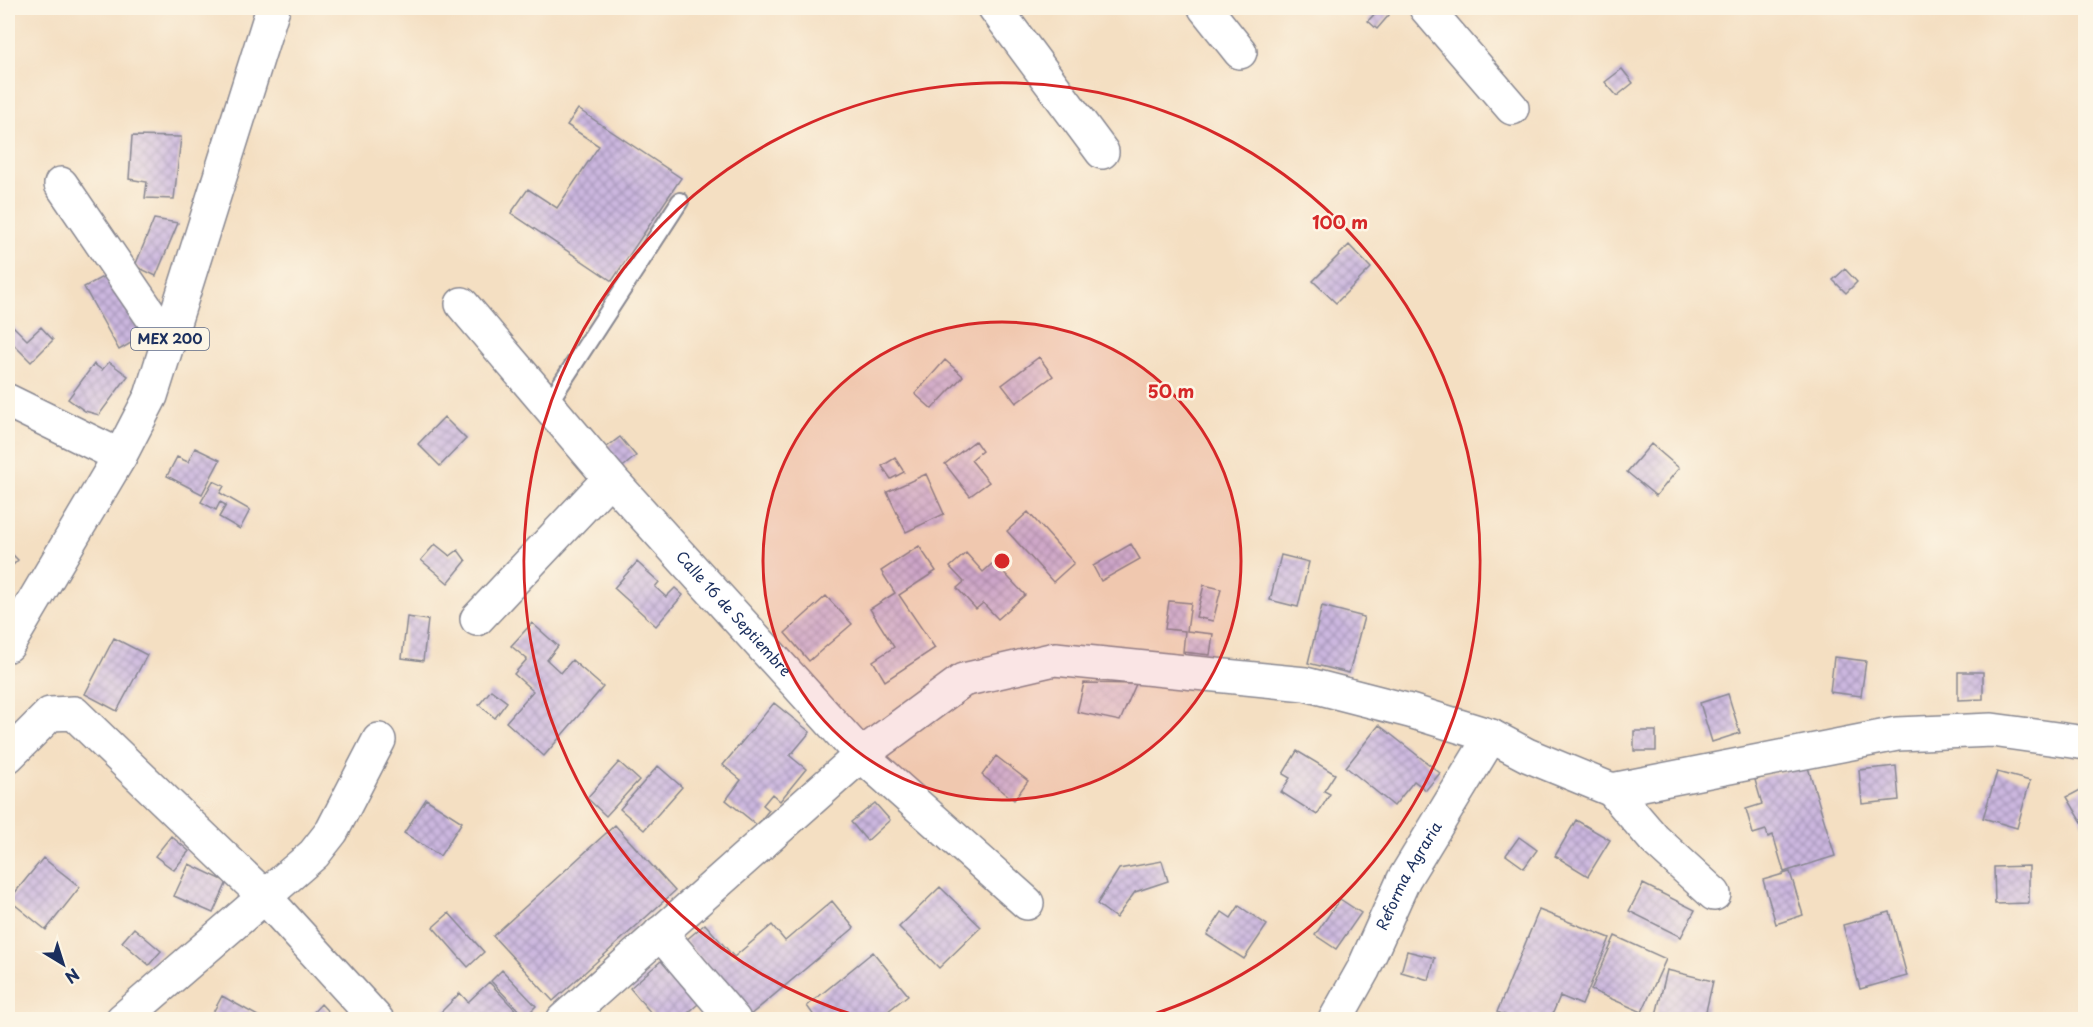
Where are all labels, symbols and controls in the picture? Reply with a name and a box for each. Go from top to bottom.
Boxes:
text: 100 m [1312,208,1368,235]
road number: MEX 200 [131,328,209,350]
text: 50 m [1148,377,1194,404]
street label: Calle 16 de Septiembre [671,545,798,681]
centre of rings [992,551,1012,571]
street label: Reforma Agraria [1369,817,1446,934]
north arrow [33,934,93,994]
text: N [60,963,85,990]

